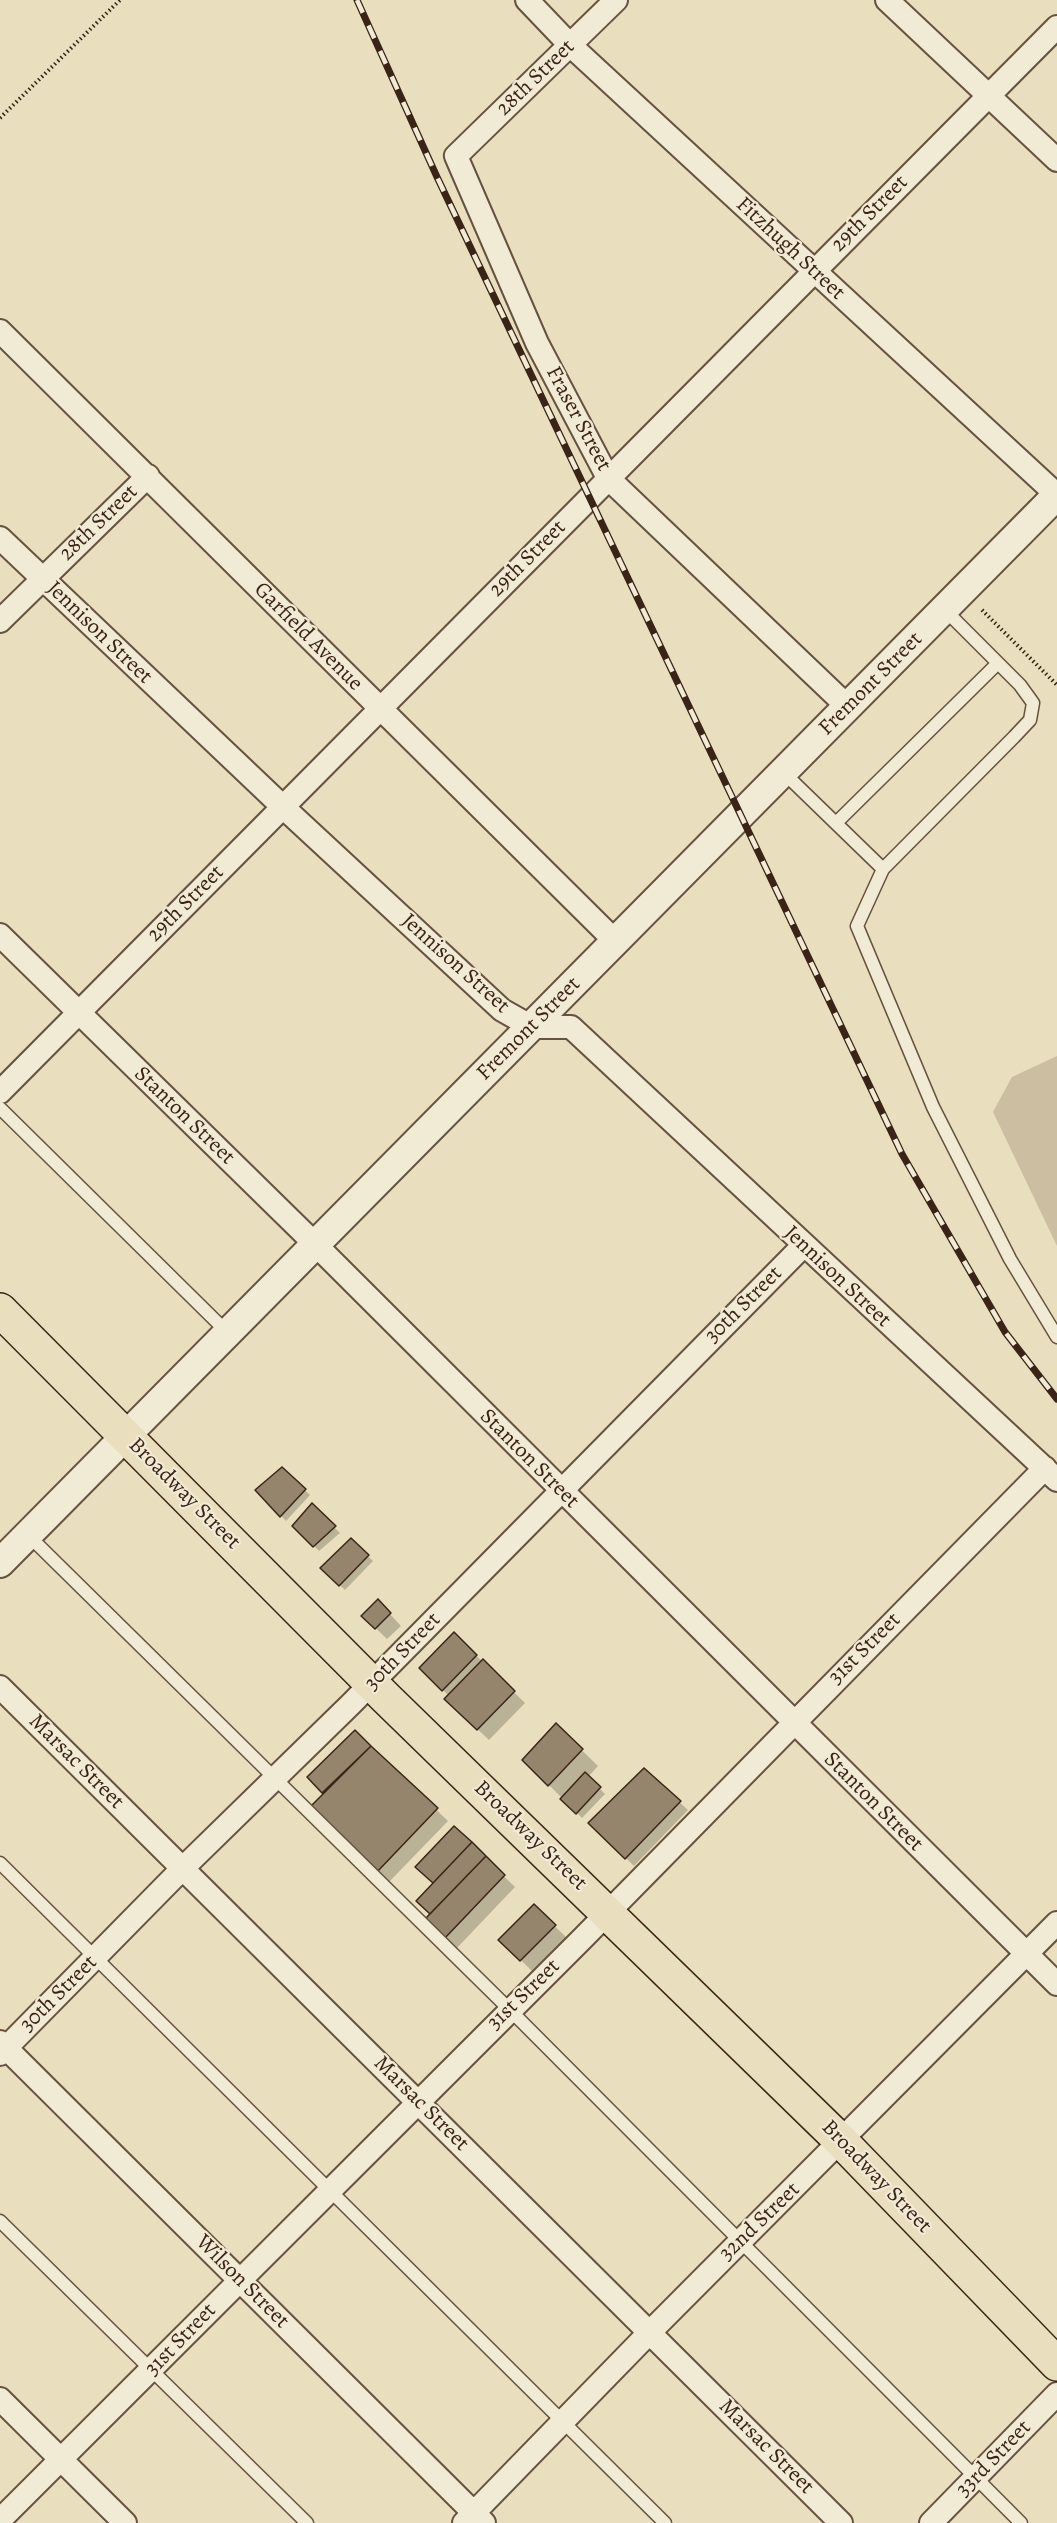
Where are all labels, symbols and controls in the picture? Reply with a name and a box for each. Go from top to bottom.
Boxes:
street label: 28th Street [491,34,581,122]
street label: 29th Street [826,170,914,258]
street label: Fitzhugh Street [730,192,850,306]
street label: Fraser Street [539,362,617,476]
street label: 28th Street [54,479,144,567]
street label: 29th Street [484,515,572,603]
street label: Jennison Street [41,576,157,690]
street label: Garfield Avenue [248,577,368,697]
street label: Fremont Street [814,627,928,741]
street label: 29th Street [142,860,230,948]
street label: Jennison Street [395,908,515,1020]
street label: Fremont Street [472,972,586,1086]
street label: Stanton Street [128,1061,240,1171]
street label: Jennison Street [778,1221,896,1333]
street label: 30th Street [700,1261,788,1349]
street label: Stanton Street [474,1404,584,1514]
street label: Broadway Street [123,1433,245,1555]
street label: 30th Street [359,1607,447,1697]
street label: 31st Street [823,1607,907,1691]
street label: Marsac Street [23,1709,129,1815]
street label: Stanton Street [818,1747,928,1857]
street label: Broadway Street [468,1775,592,1897]
street label: 30th Street [15,1950,103,2038]
street label: 31st Street [482,1954,566,2036]
street label: Marsac Street [368,2051,474,2157]
street label: Broadway Street [815,2115,937,2239]
street label: 32nd Street [714,2177,806,2267]
street label: Wilson Street [190,2230,294,2334]
street label: 31st Street [140,2298,222,2382]
street label: Marsac Street [713,2394,819,2500]
street label: 33rd Street [951,2415,1037,2503]

